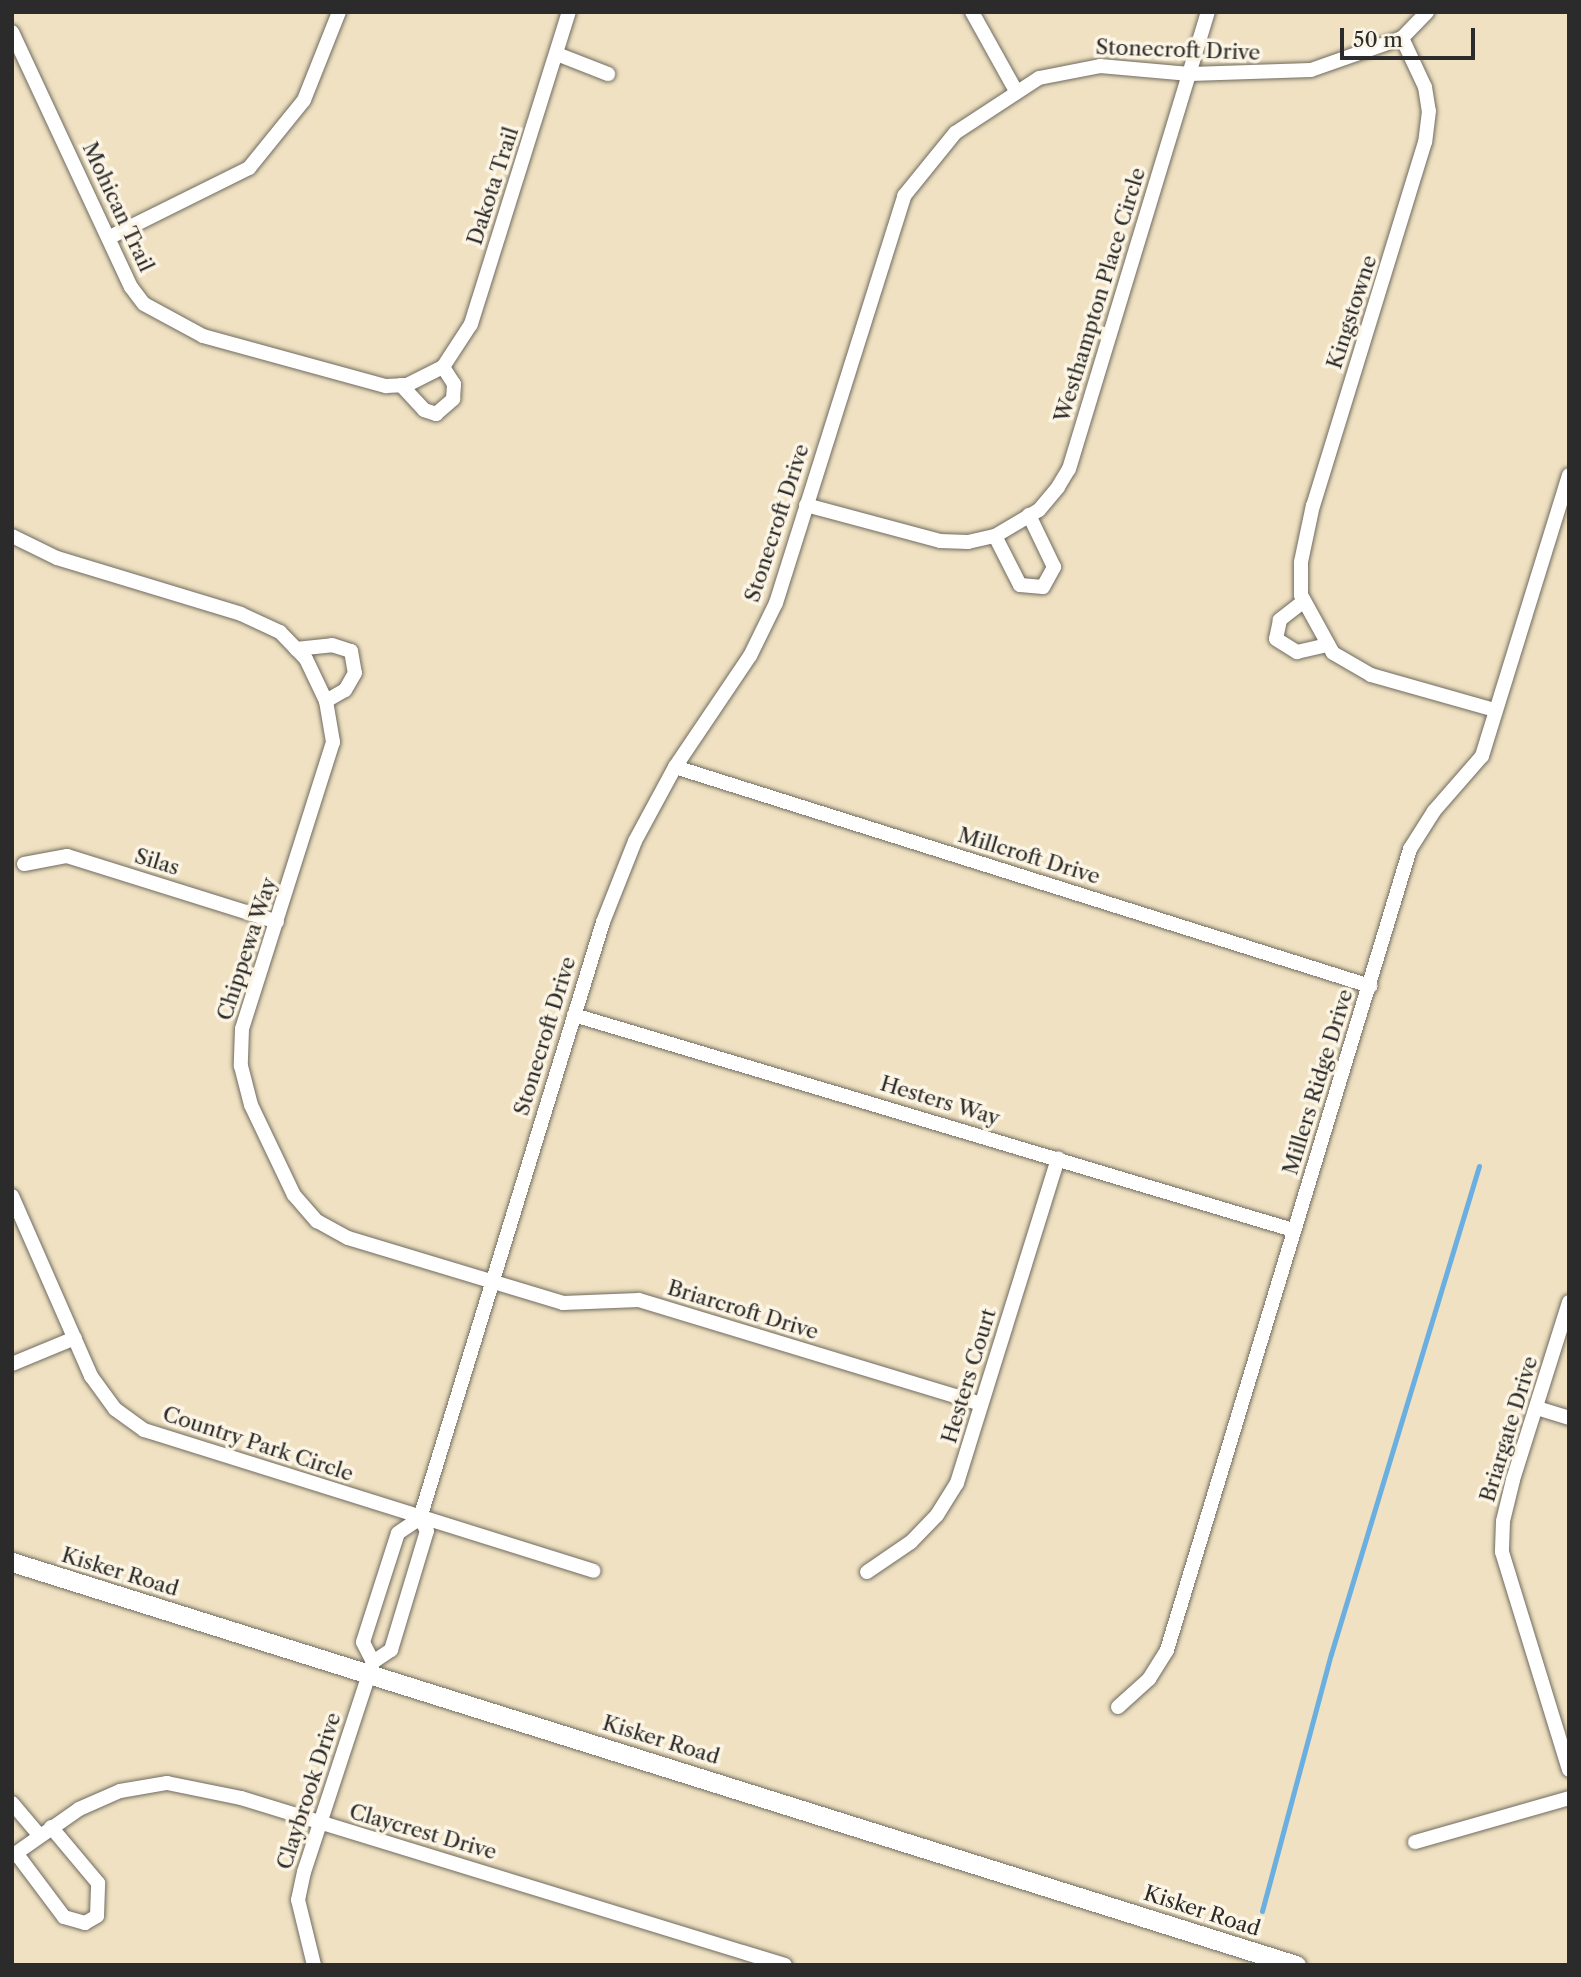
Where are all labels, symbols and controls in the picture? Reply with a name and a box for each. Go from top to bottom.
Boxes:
scale bar [1343,14,1478,58]
text: 50 m [1353,27,1403,52]
street label: Stonecroft Drive [1095,35,1261,65]
street label: Dakota Trail [462,123,524,249]
street label: Mohican Trail [77,138,159,276]
street label: Westhampton Place Circle [1049,165,1151,425]
street label: Kingstowne [1322,252,1382,372]
street label: Stonecroft Drive [740,441,814,605]
street label: Millcroft Drive [955,822,1103,890]
street label: Silas [132,843,182,881]
street label: Chippewa Way [212,874,282,1024]
street label: Stonecroft Drive [509,953,581,1119]
street label: Millers Ridge Drive [1278,986,1358,1178]
street label: Hesters Way [877,1071,1003,1131]
street label: Briarcroft Drive [664,1275,822,1345]
street label: Hesters Court [937,1306,1001,1446]
street label: Briargate Drive [1475,1353,1543,1505]
street label: Country Park Circle [159,1401,357,1487]
street label: Kisker Road [58,1542,182,1602]
street label: Claybrook Drive [272,1709,346,1873]
street label: Kisker Road [599,1710,723,1770]
street label: Claycrest Drive [346,1799,500,1865]
street label: Kisker Road [1140,1880,1264,1942]

